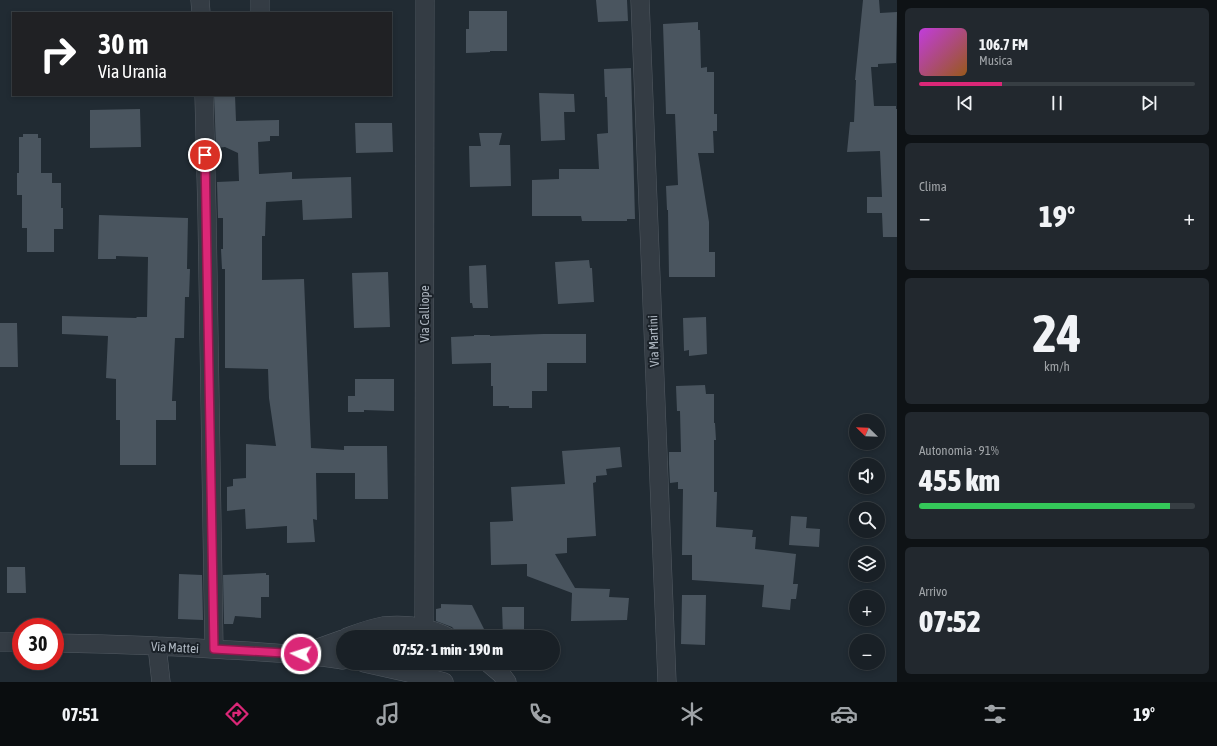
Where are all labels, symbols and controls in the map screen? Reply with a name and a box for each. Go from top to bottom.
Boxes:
icon: right [32,28,84,80]
text: 30 m [98,28,148,60]
text: 106.7 FM [979,36,1028,53]
text: Musica [979,53,1012,68]
text: Via Urania [98,61,167,82]
icon: previous [954,92,976,114]
icon: pause [1046,92,1068,114]
icon: next [1138,92,1160,114]
pin [188,138,222,172]
icon: arrive [194,144,216,166]
text: Clima [919,179,947,194]
text: 19° [1039,199,1075,233]
text: − [919,204,930,230]
text: + [1184,204,1195,230]
street label: Via Calliope [417,285,432,343]
text: 24 [1033,303,1081,363]
street label: Via Martini [645,315,662,367]
text: km/h [1044,359,1070,374]
north arrow [849,414,885,450]
map controls [849,414,885,670]
text: Autonomia · 91% [919,443,999,458]
button: sound [849,458,885,494]
text: 455 km [919,463,1000,497]
button: search [849,502,885,538]
button: layers [849,546,885,582]
text: Arrivo [919,584,947,599]
button: + [849,590,885,626]
text: 07:52 [919,604,981,638]
speed limit sign: 30 [12,618,64,670]
position arrow [280,633,322,675]
button: − [849,634,885,670]
street label: Via Mattei [151,639,199,656]
text: 07:52 · 1 min · 190 m [393,641,503,658]
icon: directions [223,700,251,728]
icon: music [374,700,402,728]
icon: phone [526,700,554,728]
icon: climate [678,700,706,728]
icon: car [830,700,858,728]
icon: filters [981,700,1009,728]
text: 07:51 [62,704,99,725]
text: 19° [1133,704,1155,725]

